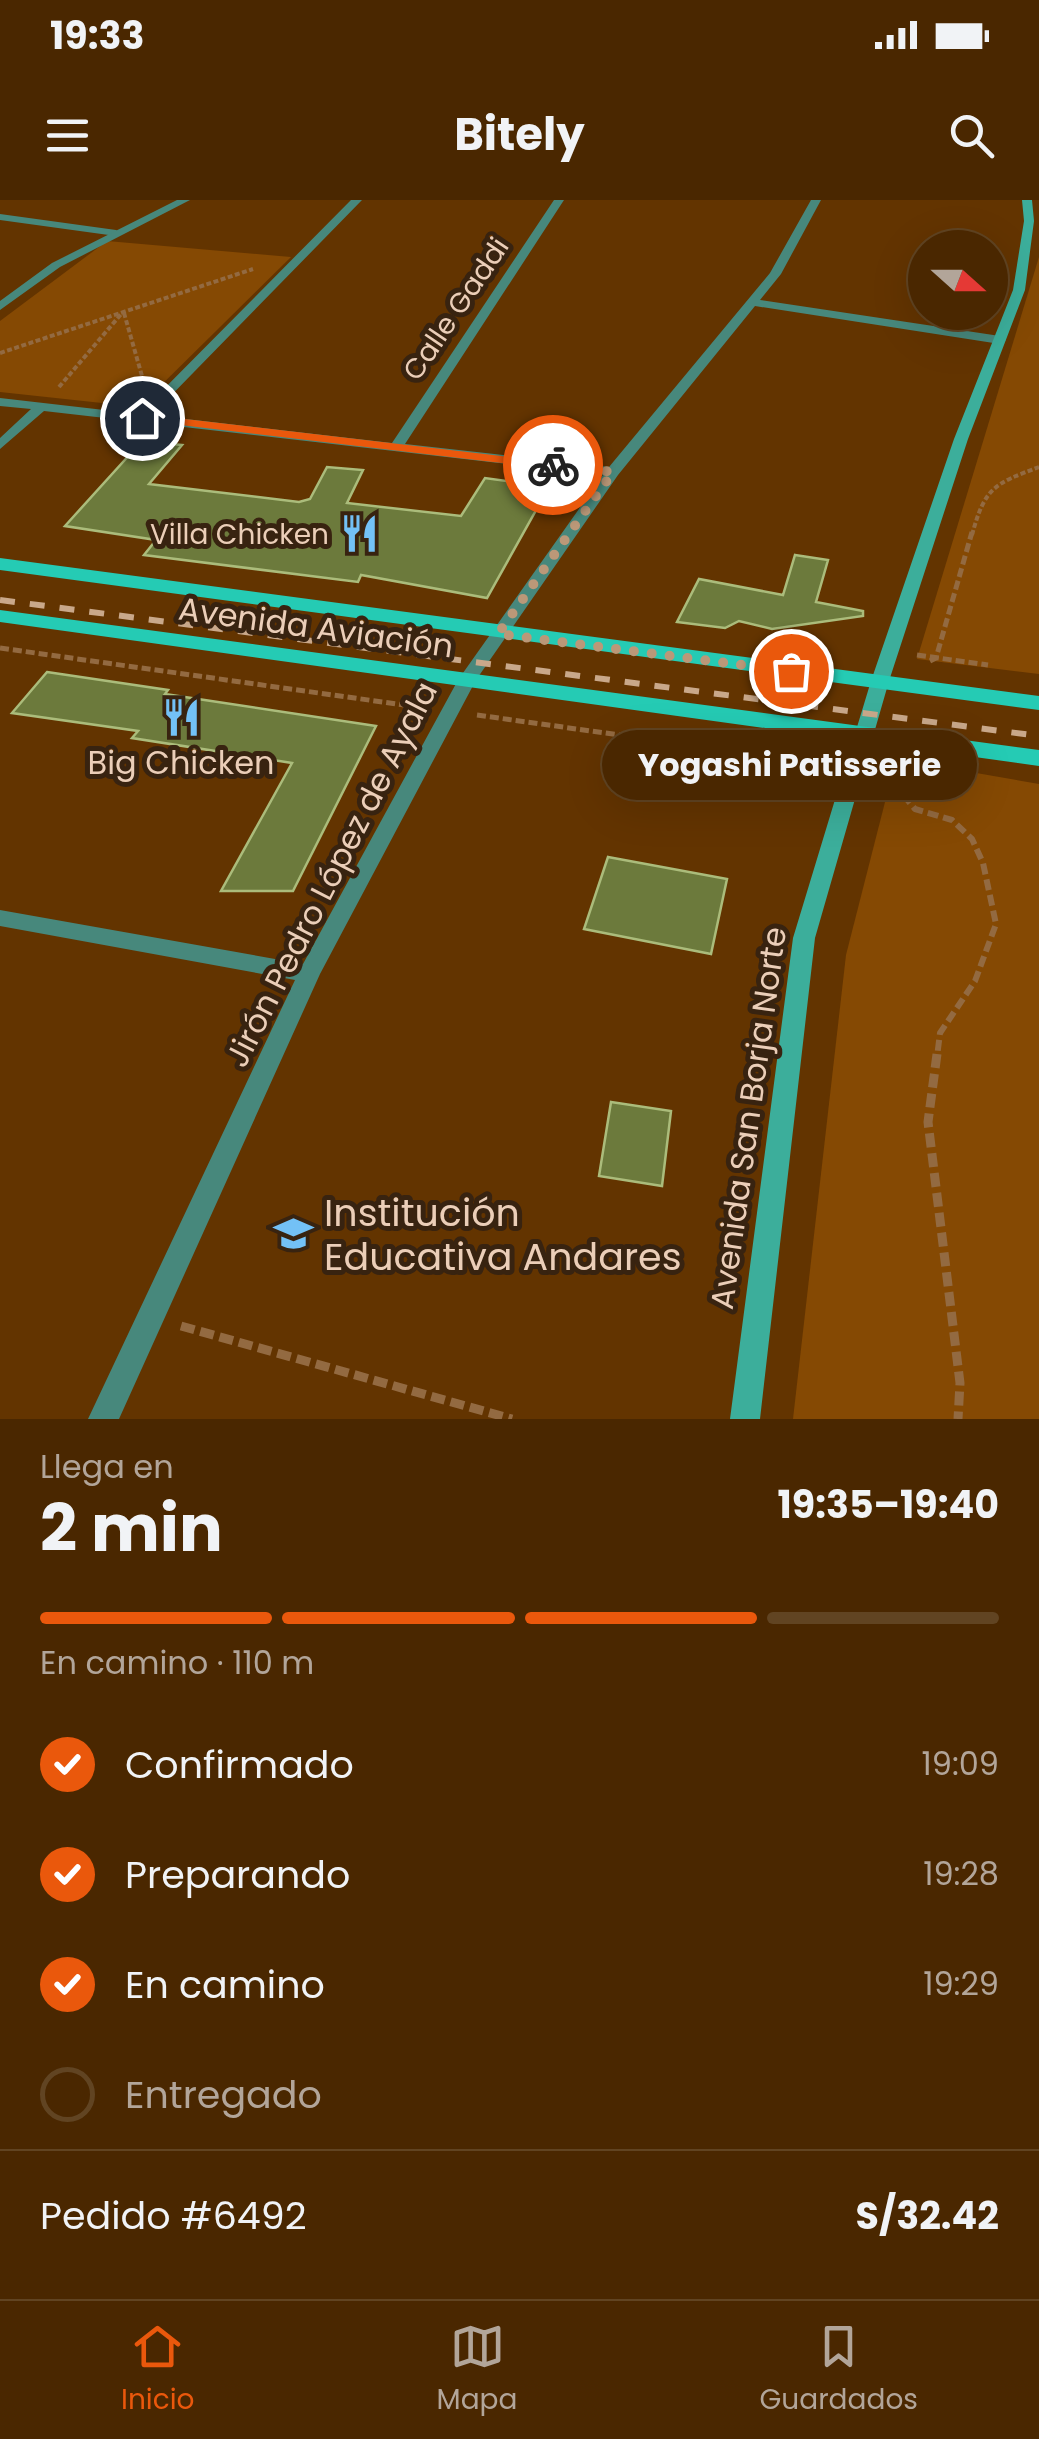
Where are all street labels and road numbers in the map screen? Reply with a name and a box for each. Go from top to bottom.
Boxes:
street label: Calle Gaddi [394,230,518,388]
street label: Avenida Aviación [176,585,456,669]
street label: Jirón Pedro López de Ayala [214,674,448,1074]
street label: Avenida San Borja Norte [699,924,797,1312]

